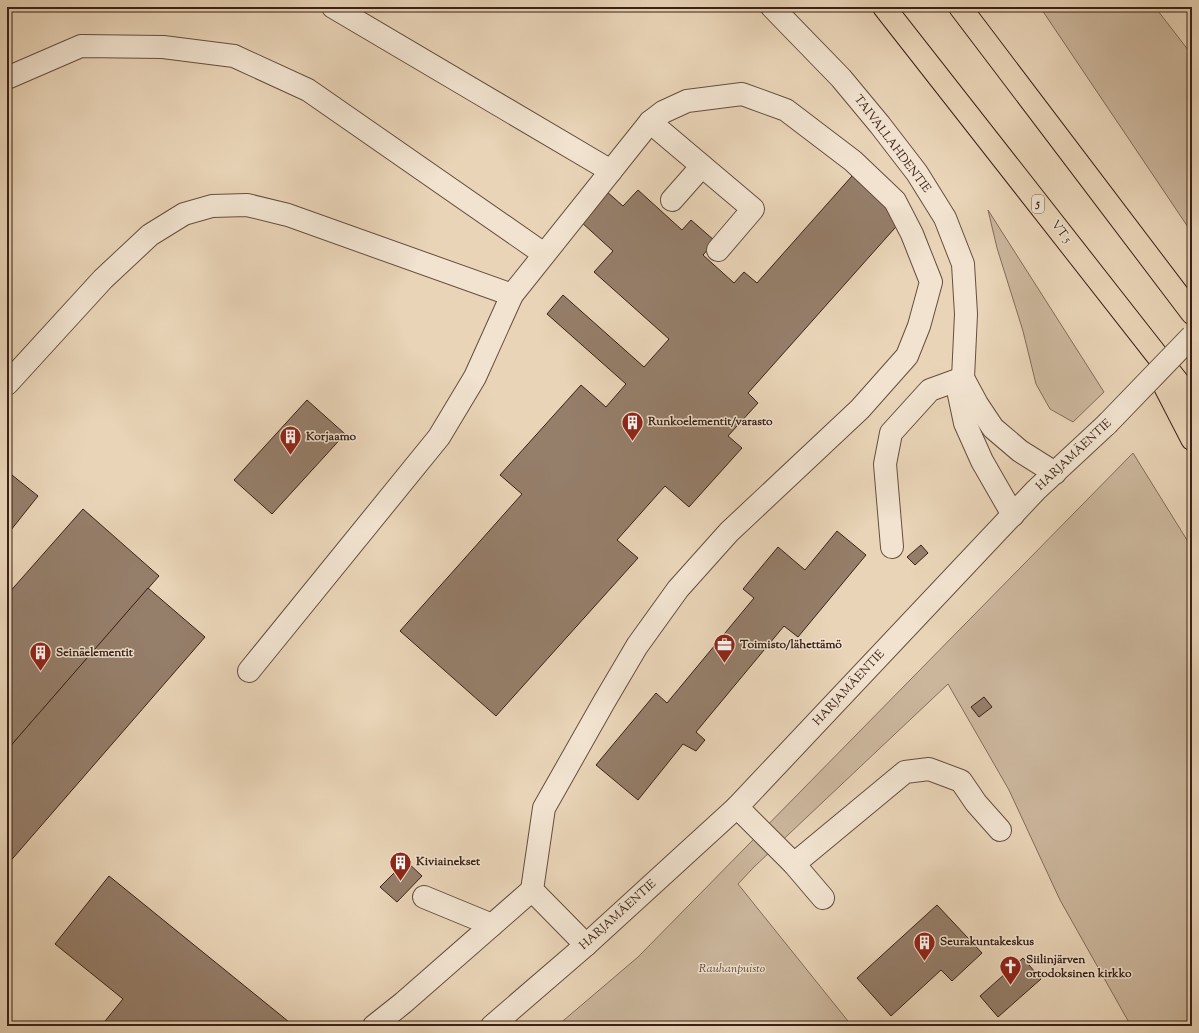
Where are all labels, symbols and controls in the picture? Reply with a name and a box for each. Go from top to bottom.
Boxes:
street label: TAIVALLAHDENTIE [849,91,935,197]
road number: 5 [1032,195,1044,213]
street label: VT 5 [1046,217,1076,247]
building icon: Runkoelementit/varasto [619,409,645,442]
place label: Runkoelementit/varasto [647,413,773,431]
street label: HARJAMÄENTIE [1032,414,1117,495]
building icon: Korjaamo [277,424,303,457]
place label: Korjaamo [305,428,356,446]
office icon: Toimisto/lähettämö [712,632,738,665]
place label: Toimisto/lähettämö [739,636,842,654]
building icon: Seinäelementit [27,640,53,673]
place label: Seinäelementit [56,644,134,662]
street label: HARJAMÄENTIE [809,645,890,730]
building icon: Kiviainekset [388,849,414,882]
place label: Kiviainekset [415,853,481,871]
street label: HARJAMÄENTIE [576,875,661,955]
building icon: Seurakuntakeskus [911,929,937,962]
place label: Seurakuntakeskus [940,933,1034,951]
place label: Siilinjärven ortodoksinen kirkko [1026,951,1132,983]
church icon: Siilinjärven ortodoksinen kirkko [998,954,1024,987]
park label: Rauhanpuisto [699,960,765,978]

